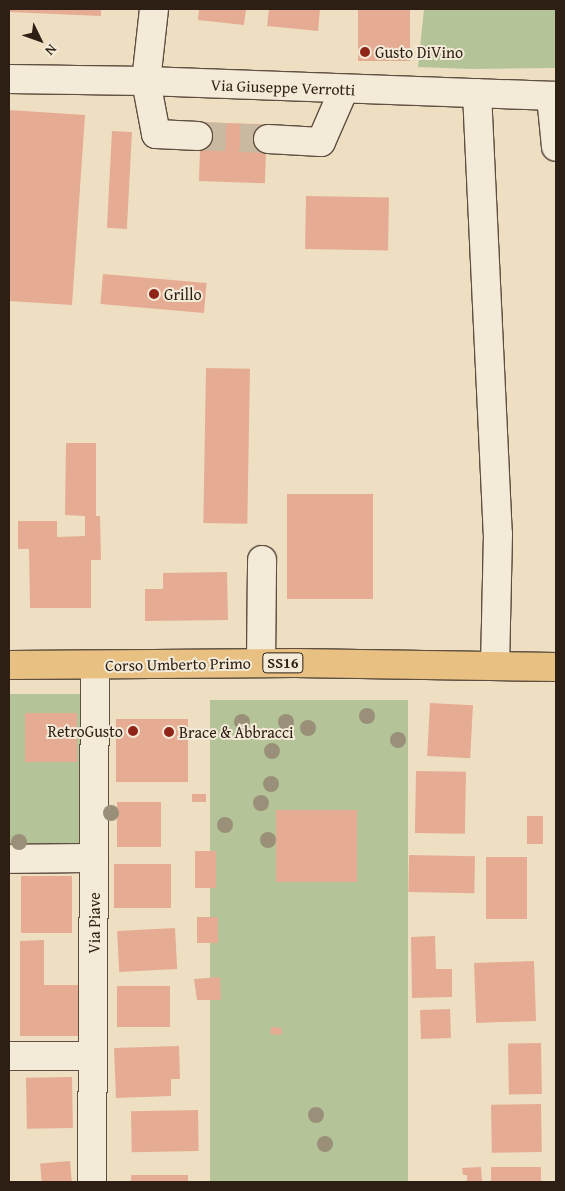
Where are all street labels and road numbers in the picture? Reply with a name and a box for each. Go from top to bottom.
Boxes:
street label: Via Giuseppe Verrotti [210,75,356,99]
road number: SS16 [262,650,304,676]
street label: Corso Umberto Primo [105,653,251,675]
street label: Via Piave [84,892,104,954]

